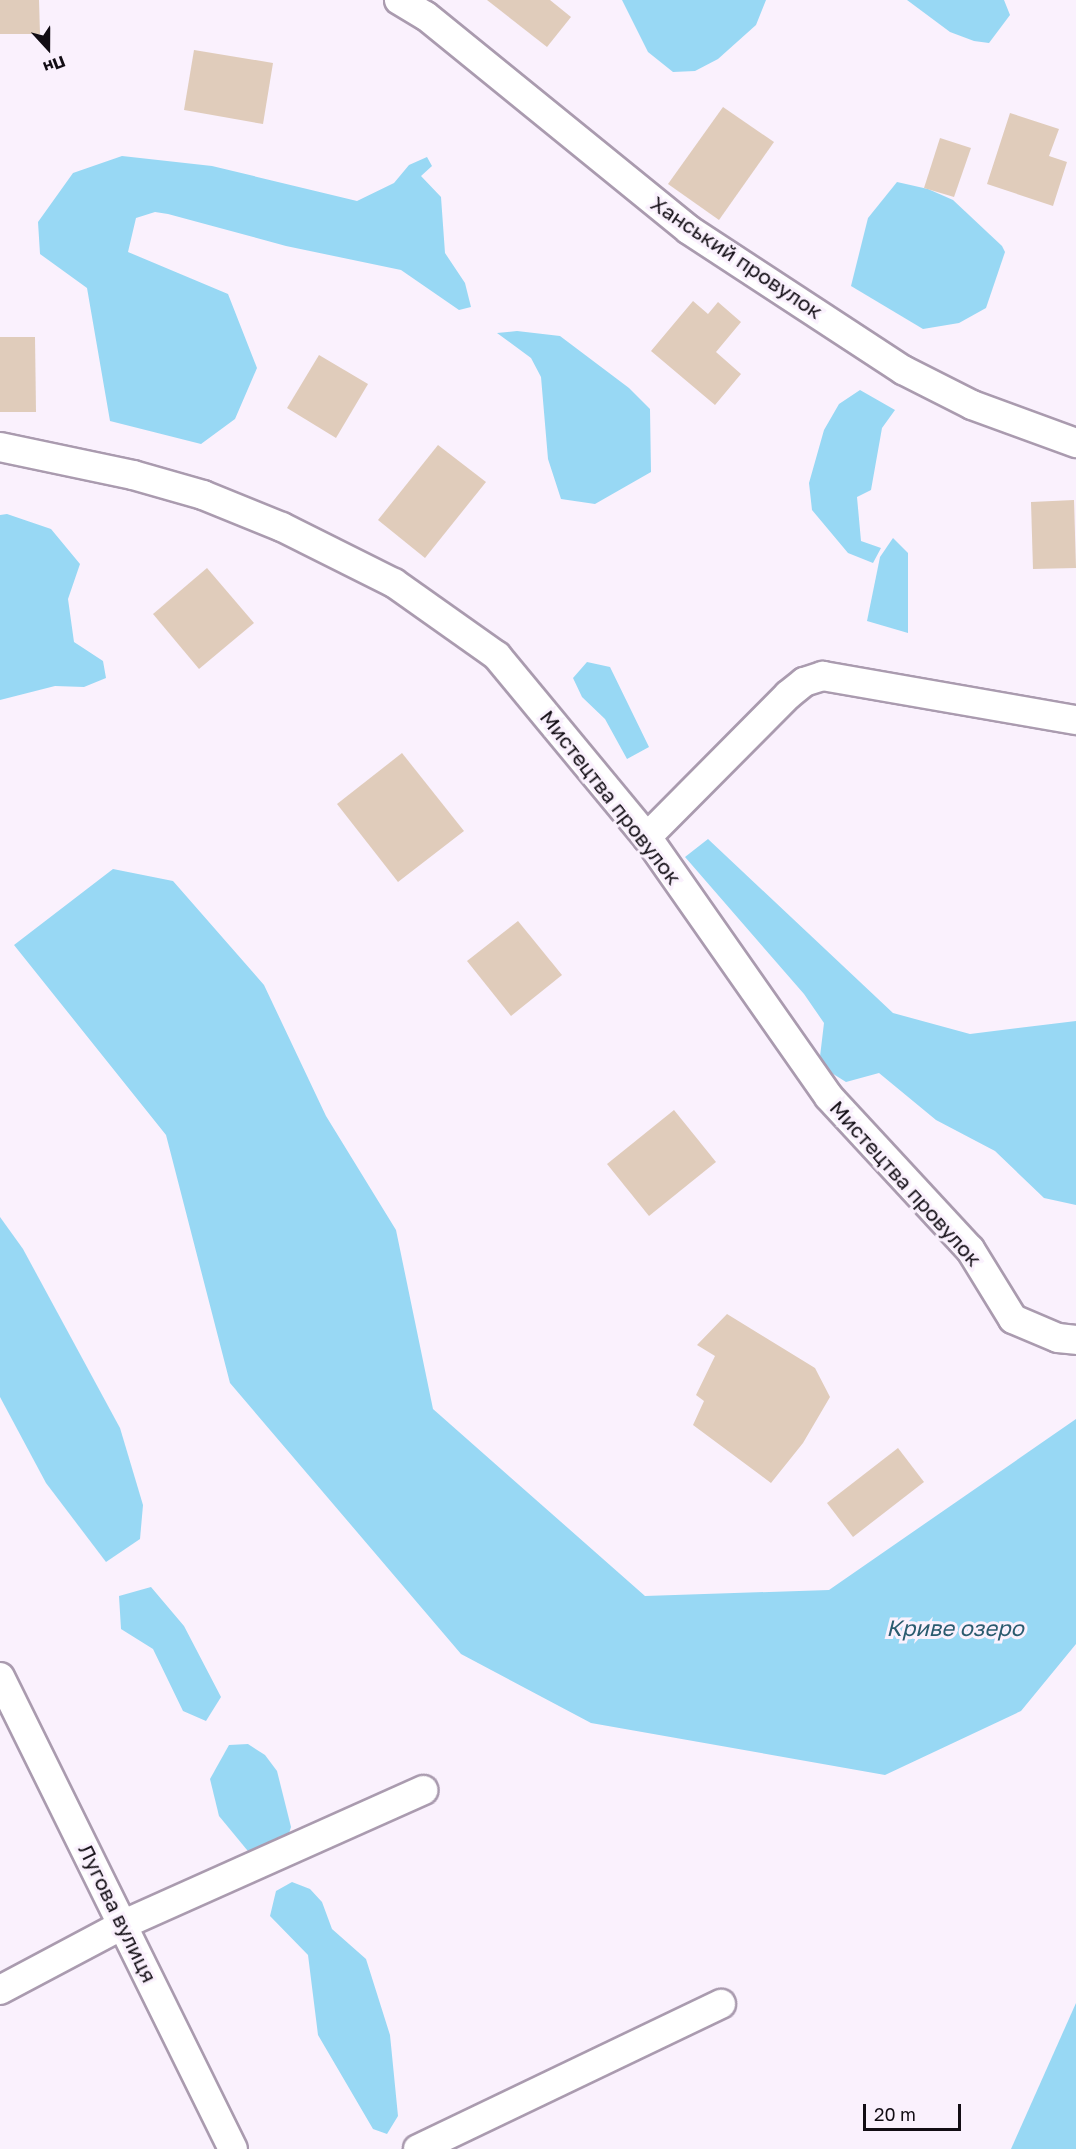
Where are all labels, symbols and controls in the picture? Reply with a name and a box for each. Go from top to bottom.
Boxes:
north arrow [18,18,78,78]
text: Пн [41,52,68,78]
street label: Ханський провулок [646,190,828,324]
street label: Мистецтва провулок [535,705,687,889]
street label: Мистецтва провулок [825,1095,987,1271]
water label: Криве озеро [886,1615,1024,1641]
street label: Лугова вулиця [74,1840,162,1986]
scale bar [866,2092,964,2130]
text: 20 m [874,2103,916,2125]

